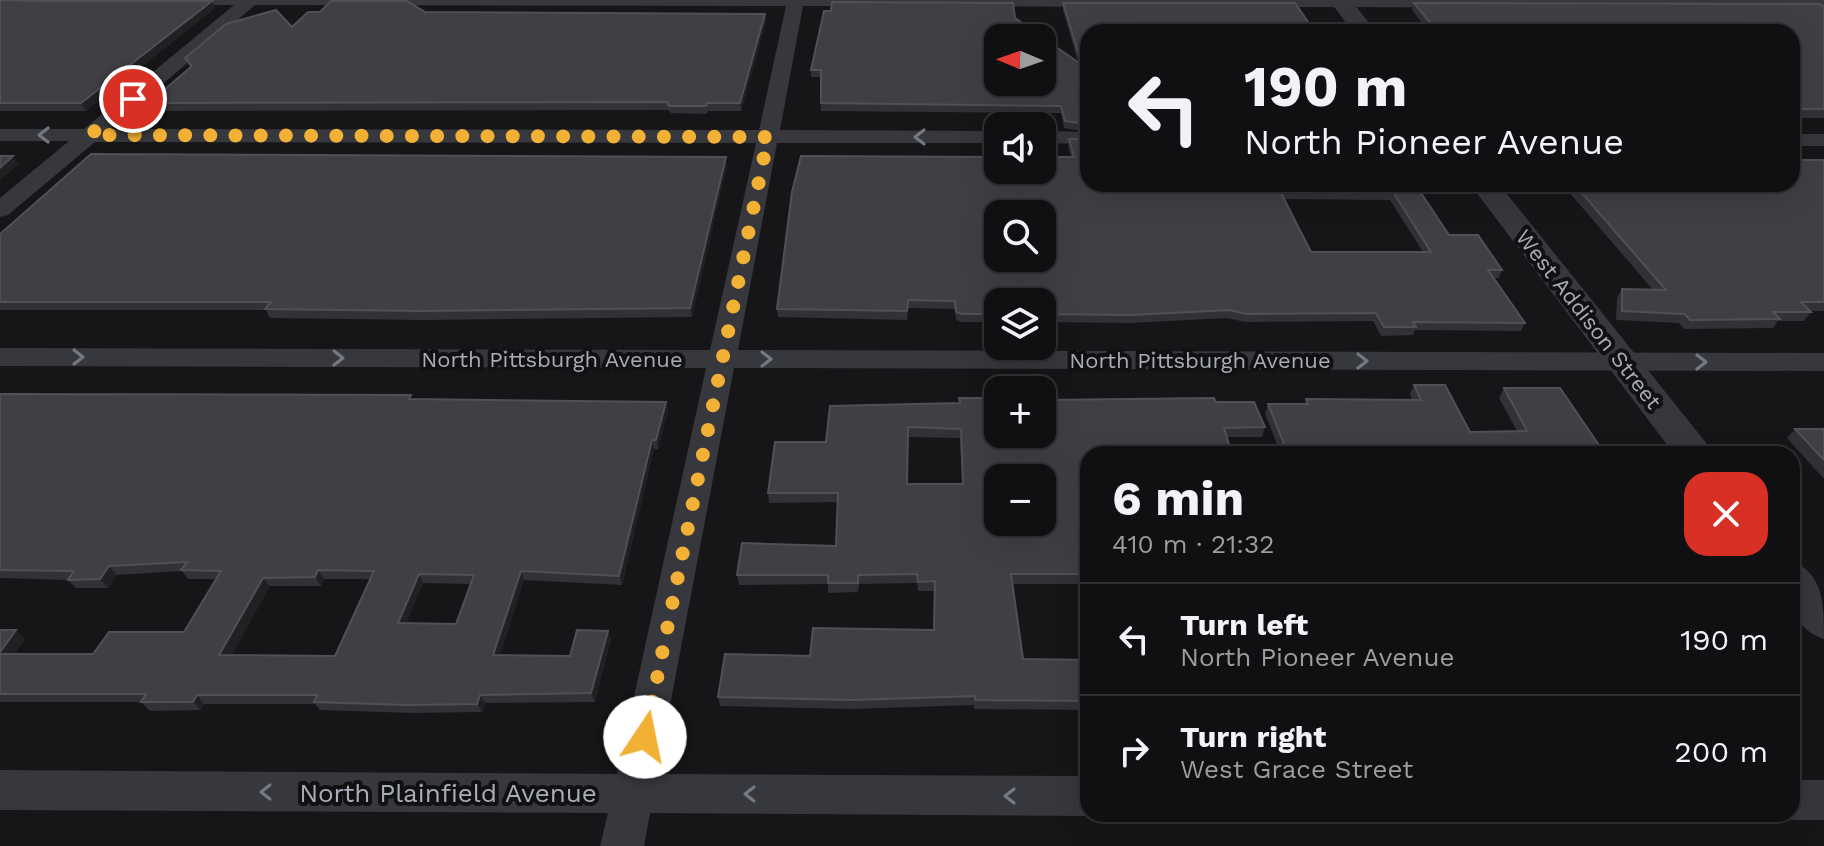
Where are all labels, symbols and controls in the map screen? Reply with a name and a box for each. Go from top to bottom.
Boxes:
north arrow [984,24,1056,96]
map controls [984,24,1056,536]
text: 190 m [1244,54,1407,120]
icon: left [1112,56,1216,160]
pin [99,65,167,133]
icon: arrive [111,77,155,121]
button: sound [984,112,1056,184]
text: North Pioneer Avenue [1244,121,1624,163]
one-way arrow [37,126,50,144]
one-way arrow [913,128,926,146]
button: search [984,200,1056,272]
street label: West Addison Street [1511,225,1666,414]
button: layers [984,288,1056,360]
street label: North Pittsburgh Avenue [421,347,683,372]
one-way arrow [72,348,85,366]
street label: North Pittsburgh Avenue [1069,348,1331,373]
one-way arrow [332,349,345,367]
one-way arrow [760,350,773,368]
one-way arrow [1356,352,1369,370]
one-way arrow [1695,353,1708,371]
button: + [984,376,1056,448]
button: − [984,464,1056,536]
text: 6 min [1112,470,1244,527]
button: close [1684,472,1768,556]
text: 410 m · 21:32 [1112,529,1274,559]
text: Turn left [1180,607,1308,642]
icon: left [1112,617,1156,661]
text: 190 m [1680,622,1768,657]
text: North Pioneer Avenue [1180,642,1454,672]
position arrow [603,695,687,779]
text: Turn right [1180,719,1326,754]
icon: right [1112,729,1156,773]
text: 200 m [1674,734,1768,769]
text: West Grace Street [1180,754,1413,784]
street label: North Plainfield Avenue [299,778,597,808]
one-way arrow [259,783,272,801]
one-way arrow [743,786,756,803]
one-way arrow [1003,787,1016,805]

